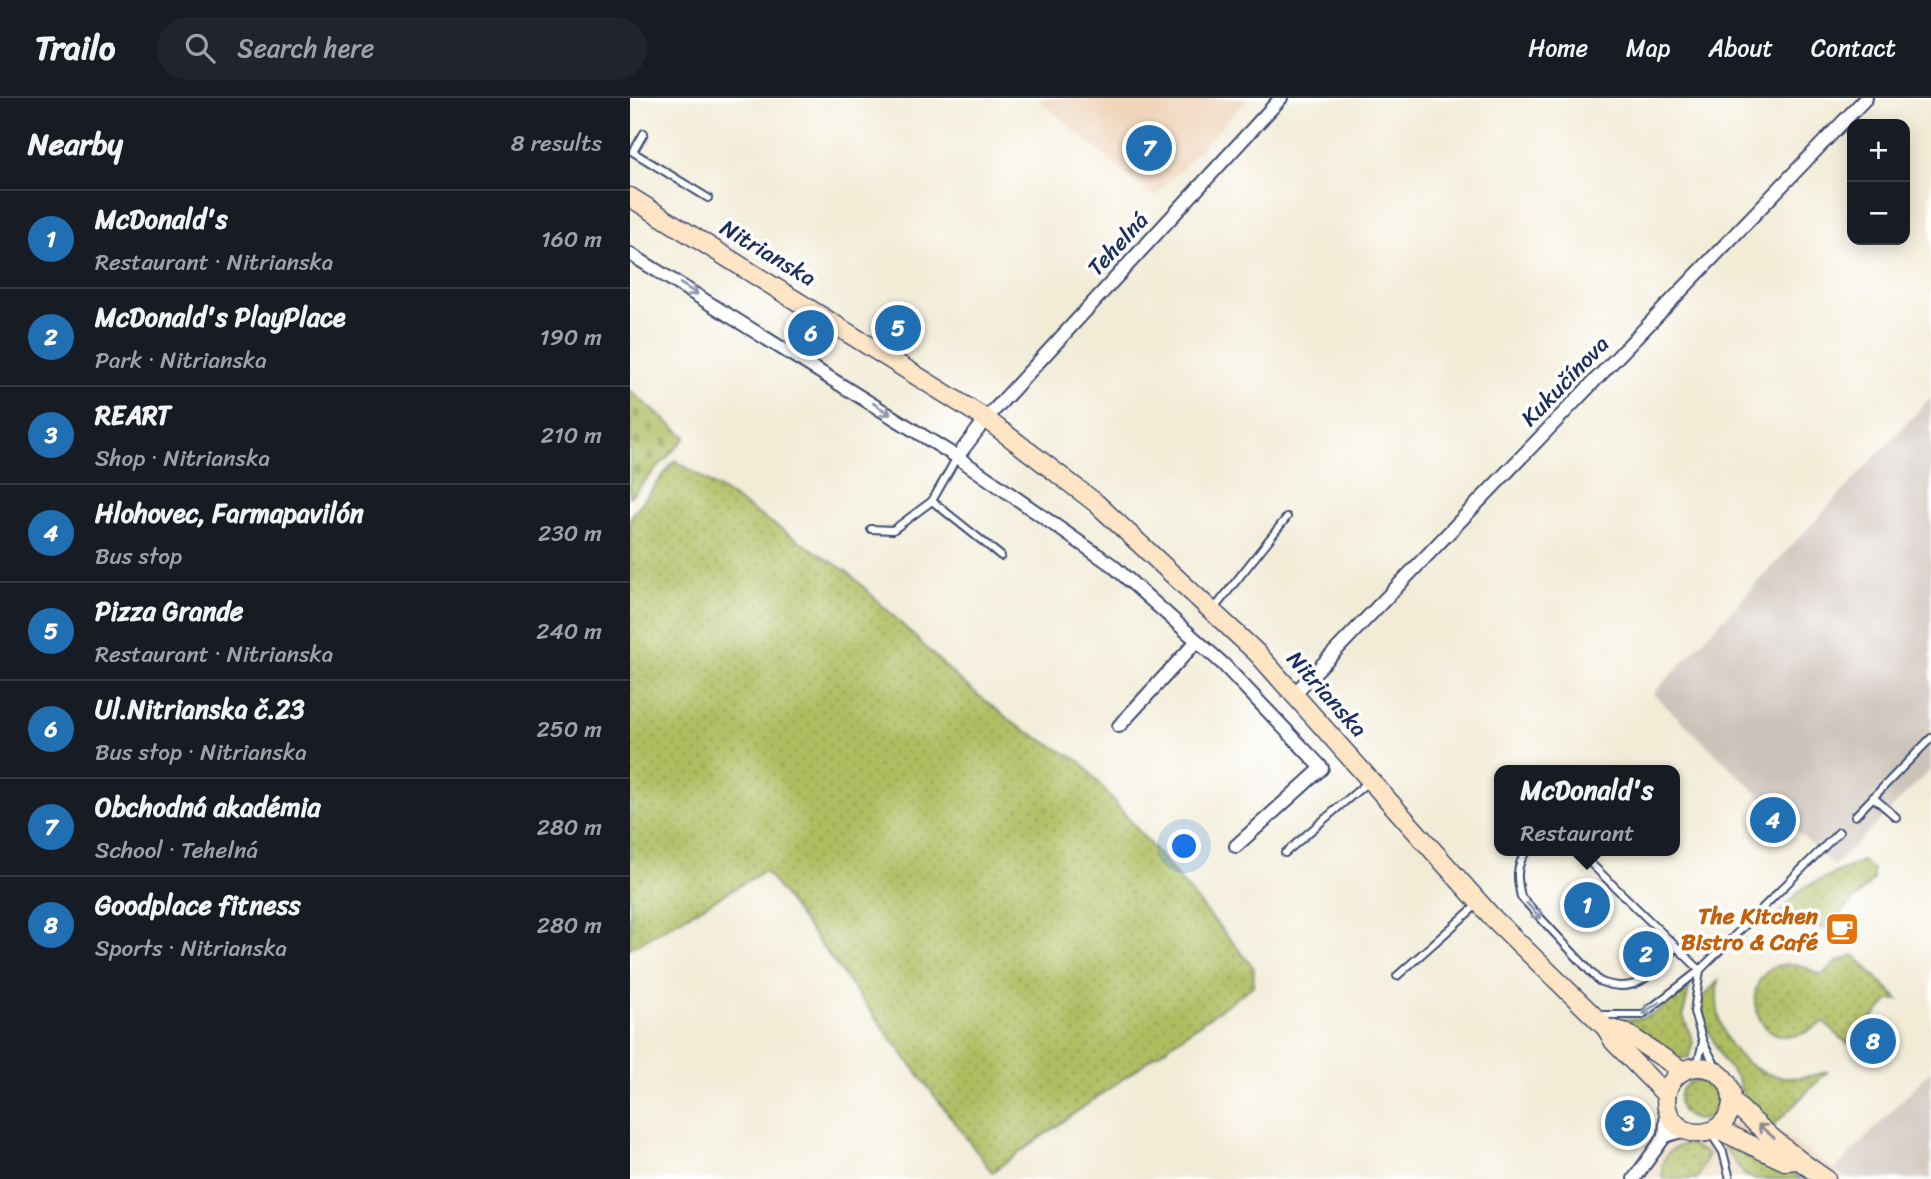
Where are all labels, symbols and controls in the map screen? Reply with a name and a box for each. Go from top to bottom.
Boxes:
search box [157,17,647,80]
text: Trailo [35,19,115,77]
text: Search here [237,25,374,71]
text: Home [1528,27,1588,69]
text: Map [1626,27,1670,69]
text: About [1708,27,1773,69]
text: Contact [1811,27,1896,69]
icon: search [181,29,219,67]
text: Nearby [28,117,123,171]
map controls [1847,119,1910,245]
button: + [1847,119,1910,182]
pin: 7 [1126,122,1172,174]
text: 8 results [511,123,602,164]
button: − [1847,182,1910,245]
text: McDonald's [95,196,228,242]
street label: Tehelná [1077,202,1159,286]
street label: Nitrianska [712,208,824,298]
text: 1 [46,219,56,260]
text: 160 m [541,219,602,260]
text: Restaurant · Nitrianska [95,242,333,283]
one-way arrow [678,282,698,296]
text: McDonald's PlayPlace [95,294,346,340]
pin: 5 [875,302,921,354]
pin: 6 [788,307,834,359]
text: 2 [44,317,58,358]
text: 190 m [540,317,602,358]
street label: Kukučínova [1510,326,1620,436]
text: Park · Nitrianska [95,340,267,381]
text: REART [95,392,171,438]
one-way arrow [872,402,891,416]
text: 3 [45,415,57,456]
text: 210 m [541,415,602,456]
text: Shop · Nitrianska [95,438,270,479]
text: Hlohovec, Farmapavilón [95,490,364,536]
text: 4 [44,513,58,554]
text: 230 m [538,513,602,554]
text: Bus stop [95,536,182,577]
text: Pizza Grande [95,588,243,634]
text: 5 [44,611,58,652]
text: 240 m [536,611,602,652]
text: Restaurant · Nitrianska [95,634,333,675]
street label: Nitrianska [1276,641,1378,747]
text: Ul.Nitrianska č.23 [95,686,305,732]
text: 6 [44,709,58,750]
text: 250 m [536,709,602,750]
text: Bus stop · Nitrianska [95,732,307,773]
popup [1494,765,1680,856]
text: McDonald's [1521,767,1653,813]
text: Obchodná akadémia [95,784,321,830]
pin: 4 [1750,794,1796,846]
text: 7 [44,807,58,848]
text: 280 m [537,807,602,848]
text: Restaurant [1521,813,1634,854]
your location [1167,829,1201,863]
text: School · Tehelná [95,830,258,871]
pin: 1 [1564,879,1610,931]
text: Goodplace fitness [95,882,301,928]
place label: The Kitchen Bistro & Café [1681,896,1819,963]
one-way arrow [1526,902,1542,920]
text: 8 [44,905,58,946]
text: 280 m [537,905,602,946]
cafe icon: The Kitchen Bistro & Café [1823,910,1861,948]
text: Sports · Nitrianska [95,928,287,969]
pin: 2 [1623,928,1669,980]
one-way arrow [1642,1001,1661,1016]
pin: 8 [1850,1015,1896,1067]
pin: 3 [1605,1097,1651,1149]
one-way arrow [1757,1123,1775,1139]

